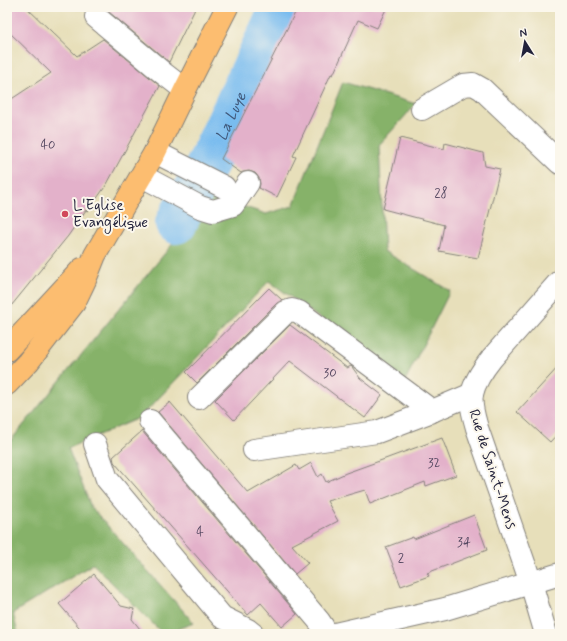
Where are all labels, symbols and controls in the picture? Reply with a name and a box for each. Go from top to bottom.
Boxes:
north arrow [505,22,545,62]
text: N [518,26,528,41]
water label: La Luye [211,88,252,144]
house number: 40 [40,137,56,154]
house number: 28 [434,185,448,202]
place label: L'Eglise Evangélique [73,196,148,234]
marker: L'Eglise Evangélique [60,209,70,219]
house number: 30 [323,365,337,382]
street label: Rue de Saint-Mens [463,407,521,532]
house number: 32 [428,455,441,472]
house number: 4 [196,524,204,541]
house number: 34 [457,534,471,551]
house number: 2 [398,550,405,567]

